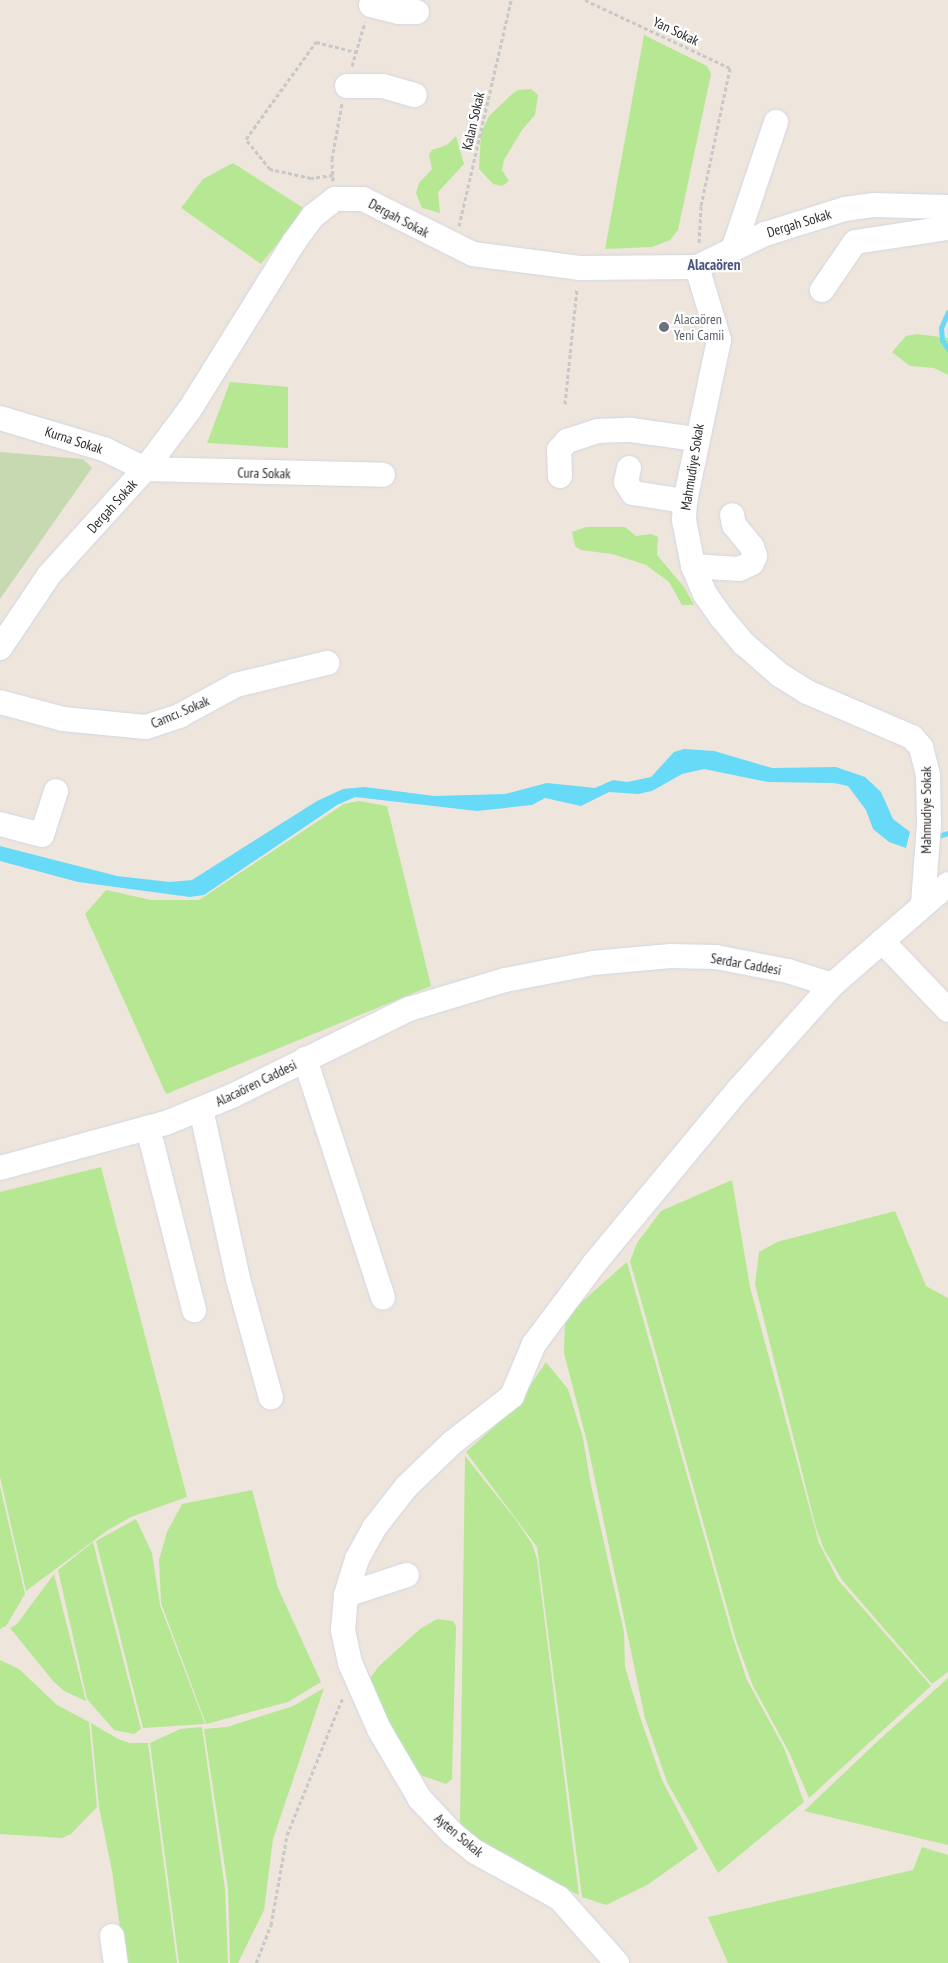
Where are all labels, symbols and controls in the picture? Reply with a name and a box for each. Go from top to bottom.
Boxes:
street label: Yan Sokak [650,13,702,49]
street label: Kalan Sokak [458,91,488,151]
street label: Dergah Sokak [366,195,432,241]
street label: Dergah Sokak [765,205,833,241]
district label: Alacaören [687,256,741,274]
place label: Alacaören Yeni Camii [674,311,724,344]
marker: Alacaören Yeni Camii [658,321,670,333]
street label: Mahmudiye Sokak [677,422,707,512]
street label: Kurna Sokak [43,423,105,457]
street label: Cura Sokak [237,464,291,482]
street label: Dergah Sokak [84,476,140,536]
street label: Camcı. Sokak [148,692,212,732]
street label: Mahmudiye Sokak [918,766,934,854]
street label: Serdar Caddesi [709,950,783,978]
street label: Alacaören Caddesi [213,1056,299,1110]
street label: Ayten Sokak [431,1810,487,1860]

